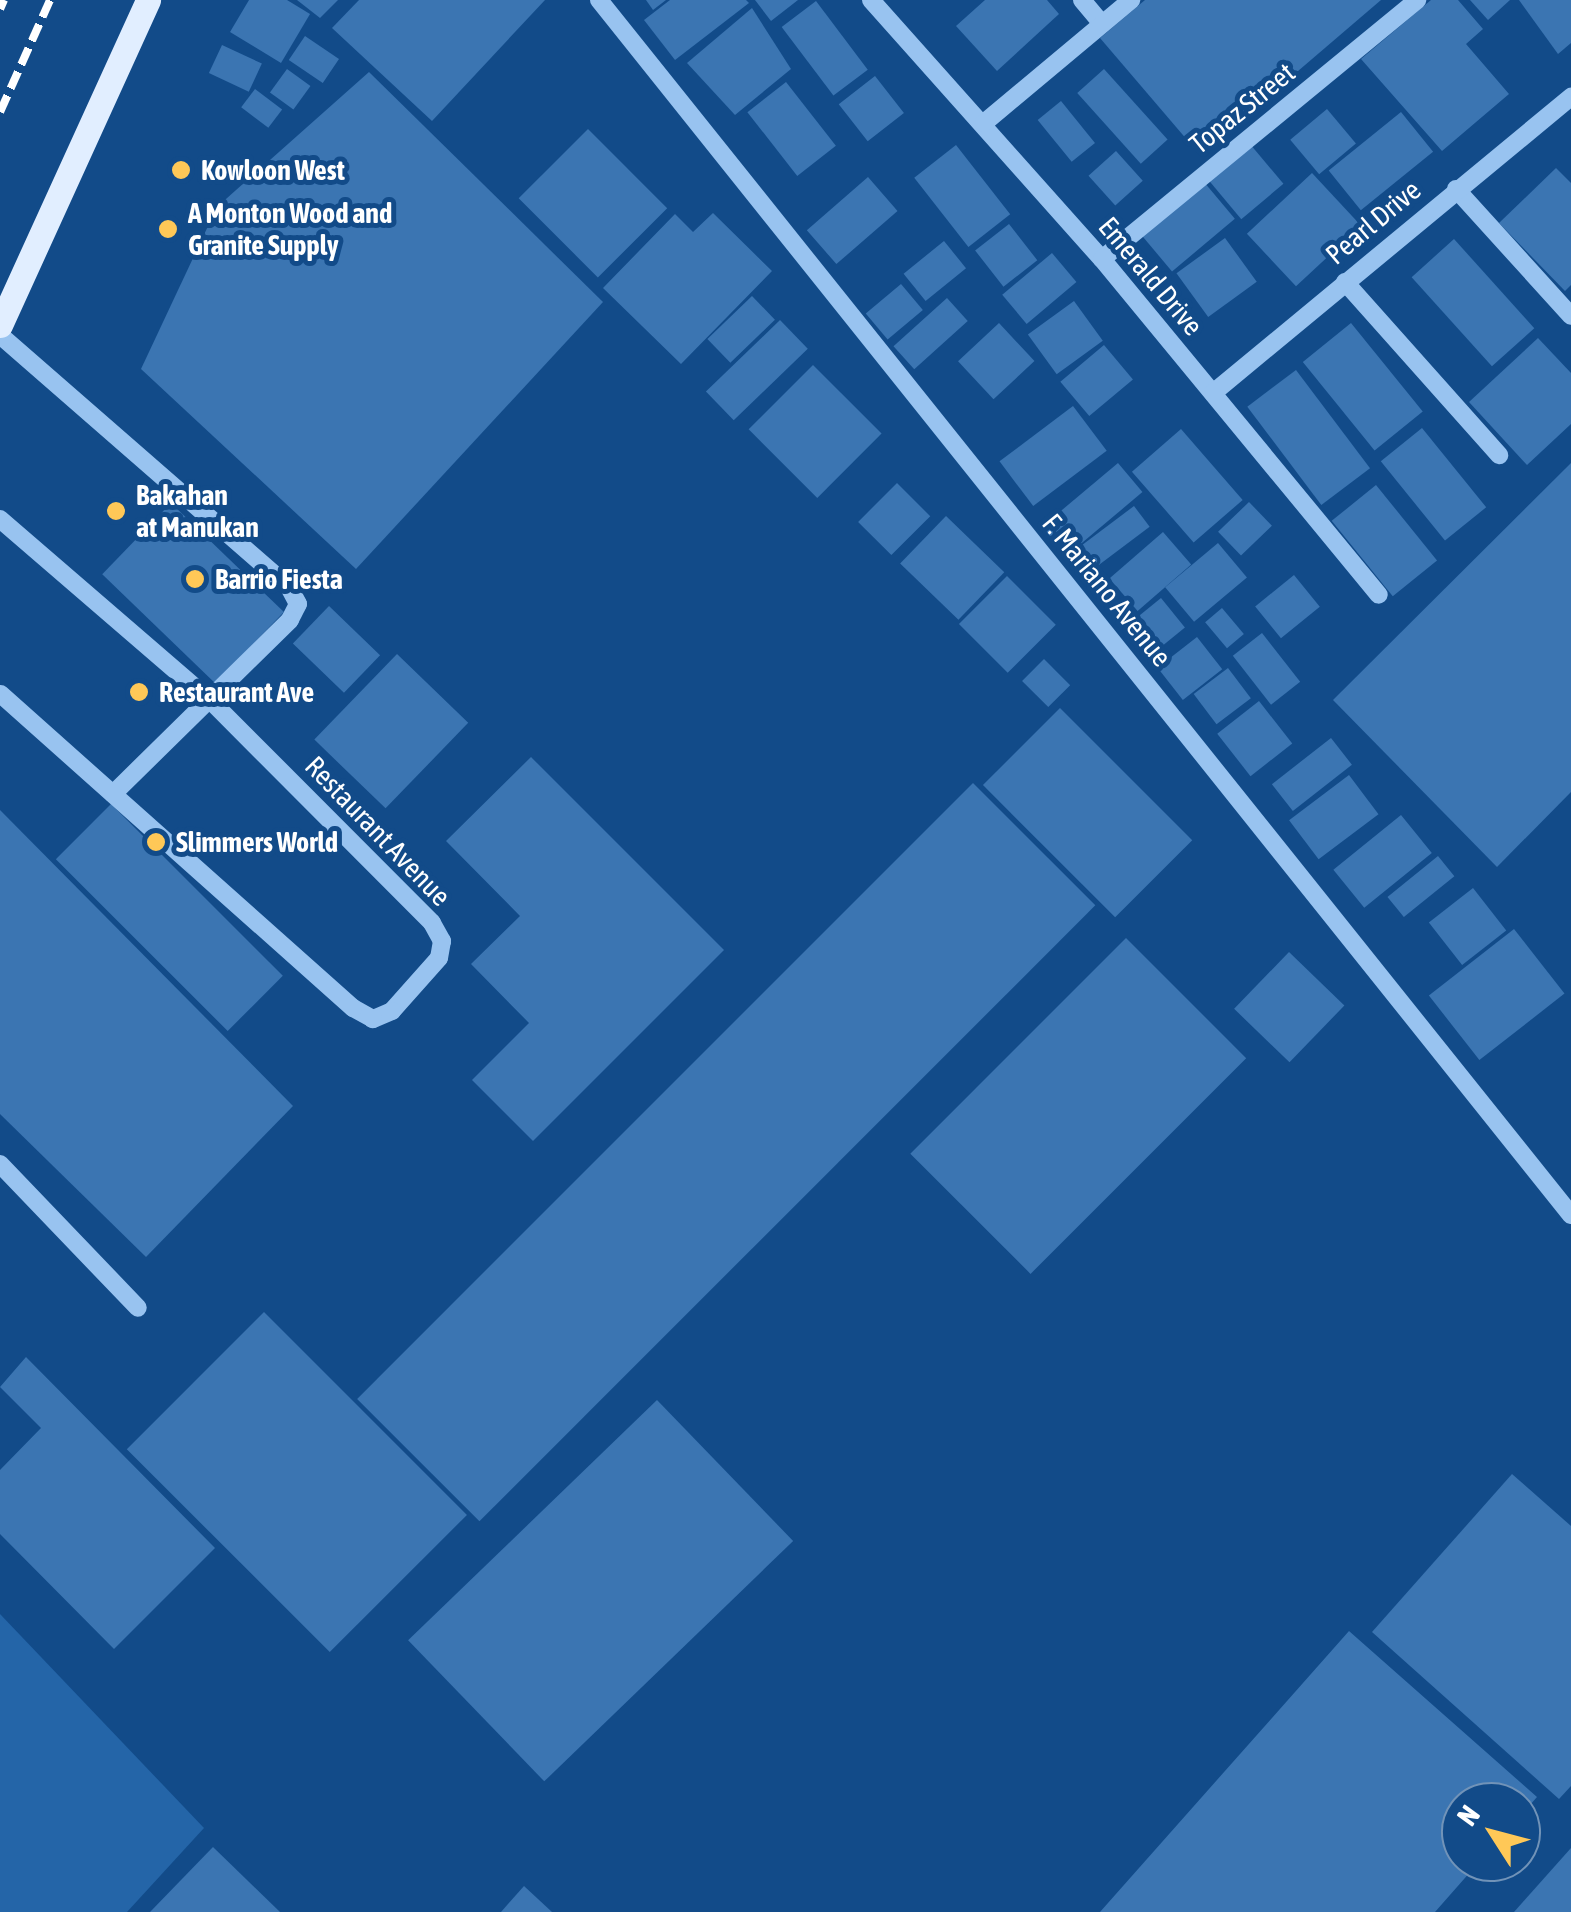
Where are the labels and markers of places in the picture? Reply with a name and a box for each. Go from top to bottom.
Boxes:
place label: Kowloon West [201,153,345,187]
marker: Kowloon West [170,159,192,181]
place label: A Monton Wood and Granite Supply [188,196,392,262]
marker: A Monton Wood and Granite Supply [157,218,179,240]
place label: Bakahan at Manukan [136,478,259,544]
marker: Bakahan at Manukan [105,500,127,522]
place label: Barrio Fiesta [215,562,343,596]
marker: Barrio Fiesta [184,568,206,590]
place label: Restaurant Ave [159,675,314,709]
marker: Restaurant Ave [128,681,150,703]
place label: Slimmers World [176,825,338,859]
marker: Slimmers World [145,831,167,853]

